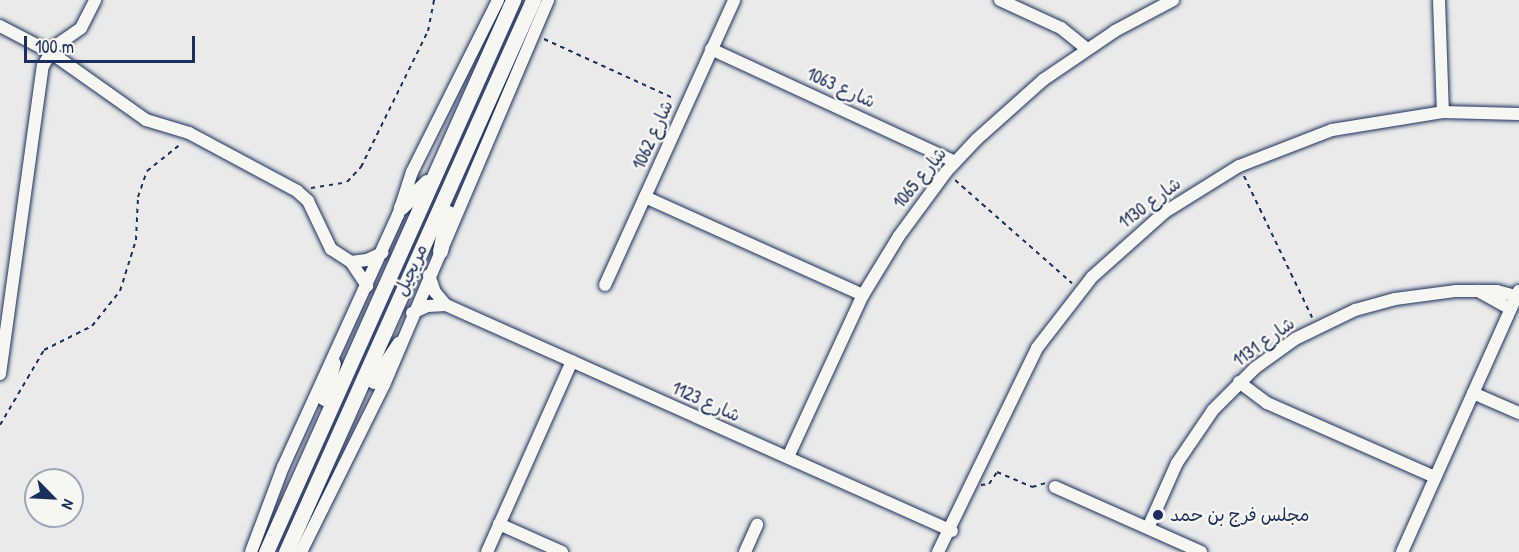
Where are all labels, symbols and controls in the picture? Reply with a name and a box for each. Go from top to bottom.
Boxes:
scale bar [27,24,198,62]
text: 100 m [35,34,74,59]
street label: شارع 1063 [803,63,879,113]
street label: شارع 1062 [628,97,678,173]
street label: شارع 1065 [889,143,951,213]
street label: شارع 1130 [1115,173,1185,233]
street label: مريجيل [390,241,432,299]
street label: شارع 1131 [1229,312,1299,372]
street label: شارع 1123 [668,377,744,427]
north arrow [24,468,84,528]
text: N [57,496,80,513]
place label: مجلس فرج بن حمد [1170,504,1309,526]
marker: مجلس فرج بن حمد [1151,508,1165,522]

